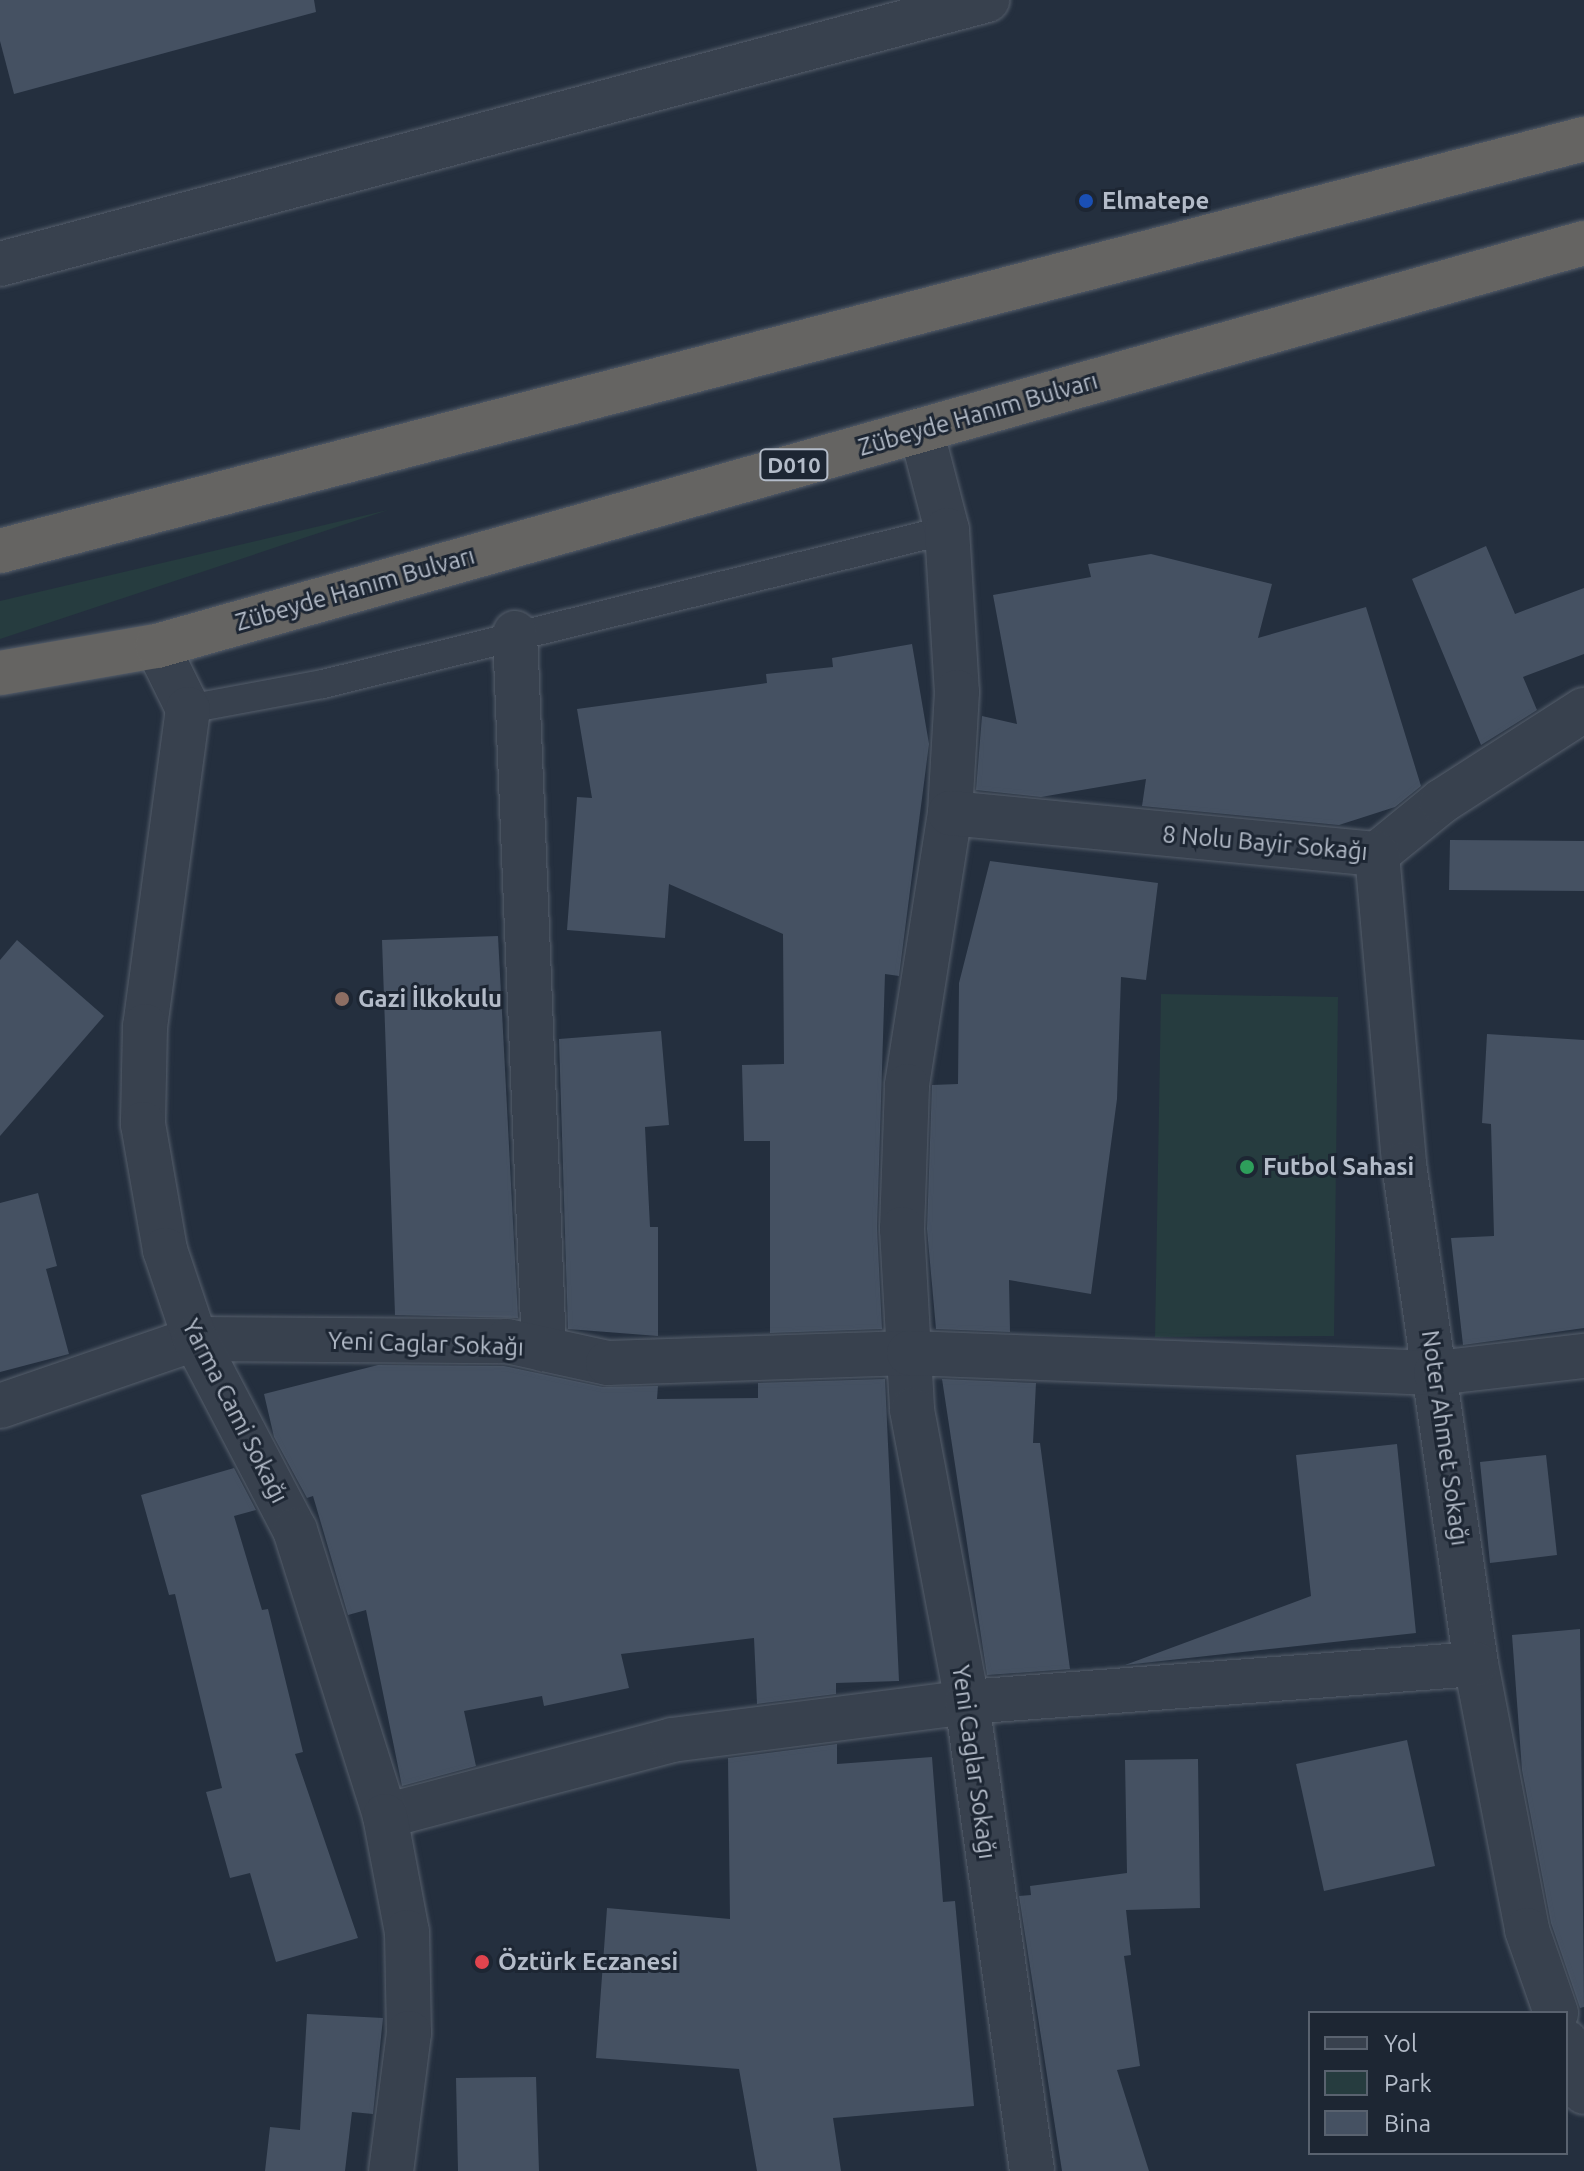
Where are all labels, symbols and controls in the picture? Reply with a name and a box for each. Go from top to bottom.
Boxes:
place label: Elmatepe [1102,187,1209,215]
marker: Elmatepe [1077,192,1095,210]
street label: Zübeyde Hanım Bulvarı [855,366,1101,462]
road number: D010 [758,447,830,483]
street label: Zübeyde Hanım Bulvarı [232,541,478,637]
street label: 8 Nolu Bayir Sokağı [1161,820,1369,866]
place label: Gazi İlkokulu [358,985,502,1013]
marker: Gazi İlkokulu [333,990,351,1008]
place label: Futbol Sahasi [1263,1153,1414,1181]
marker: Futbol Sahasi [1238,1158,1256,1176]
street label: Yarma Cami Sokağı [176,1314,294,1508]
street label: Yeni Caglar Sokağı [328,1326,524,1362]
street label: Noter Ahmet Sokağı [1416,1328,1474,1548]
street label: Yeni Caglar Sokağı [946,1663,1002,1861]
place label: Öztürk Eczanesi [498,1948,678,1976]
marker: Öztürk Eczanesi [473,1953,491,1971]
legend [1308,2011,1568,2155]
text: Yol [1384,2030,1417,2057]
text: Park [1384,2070,1432,2097]
text: Bina [1384,2110,1431,2137]

